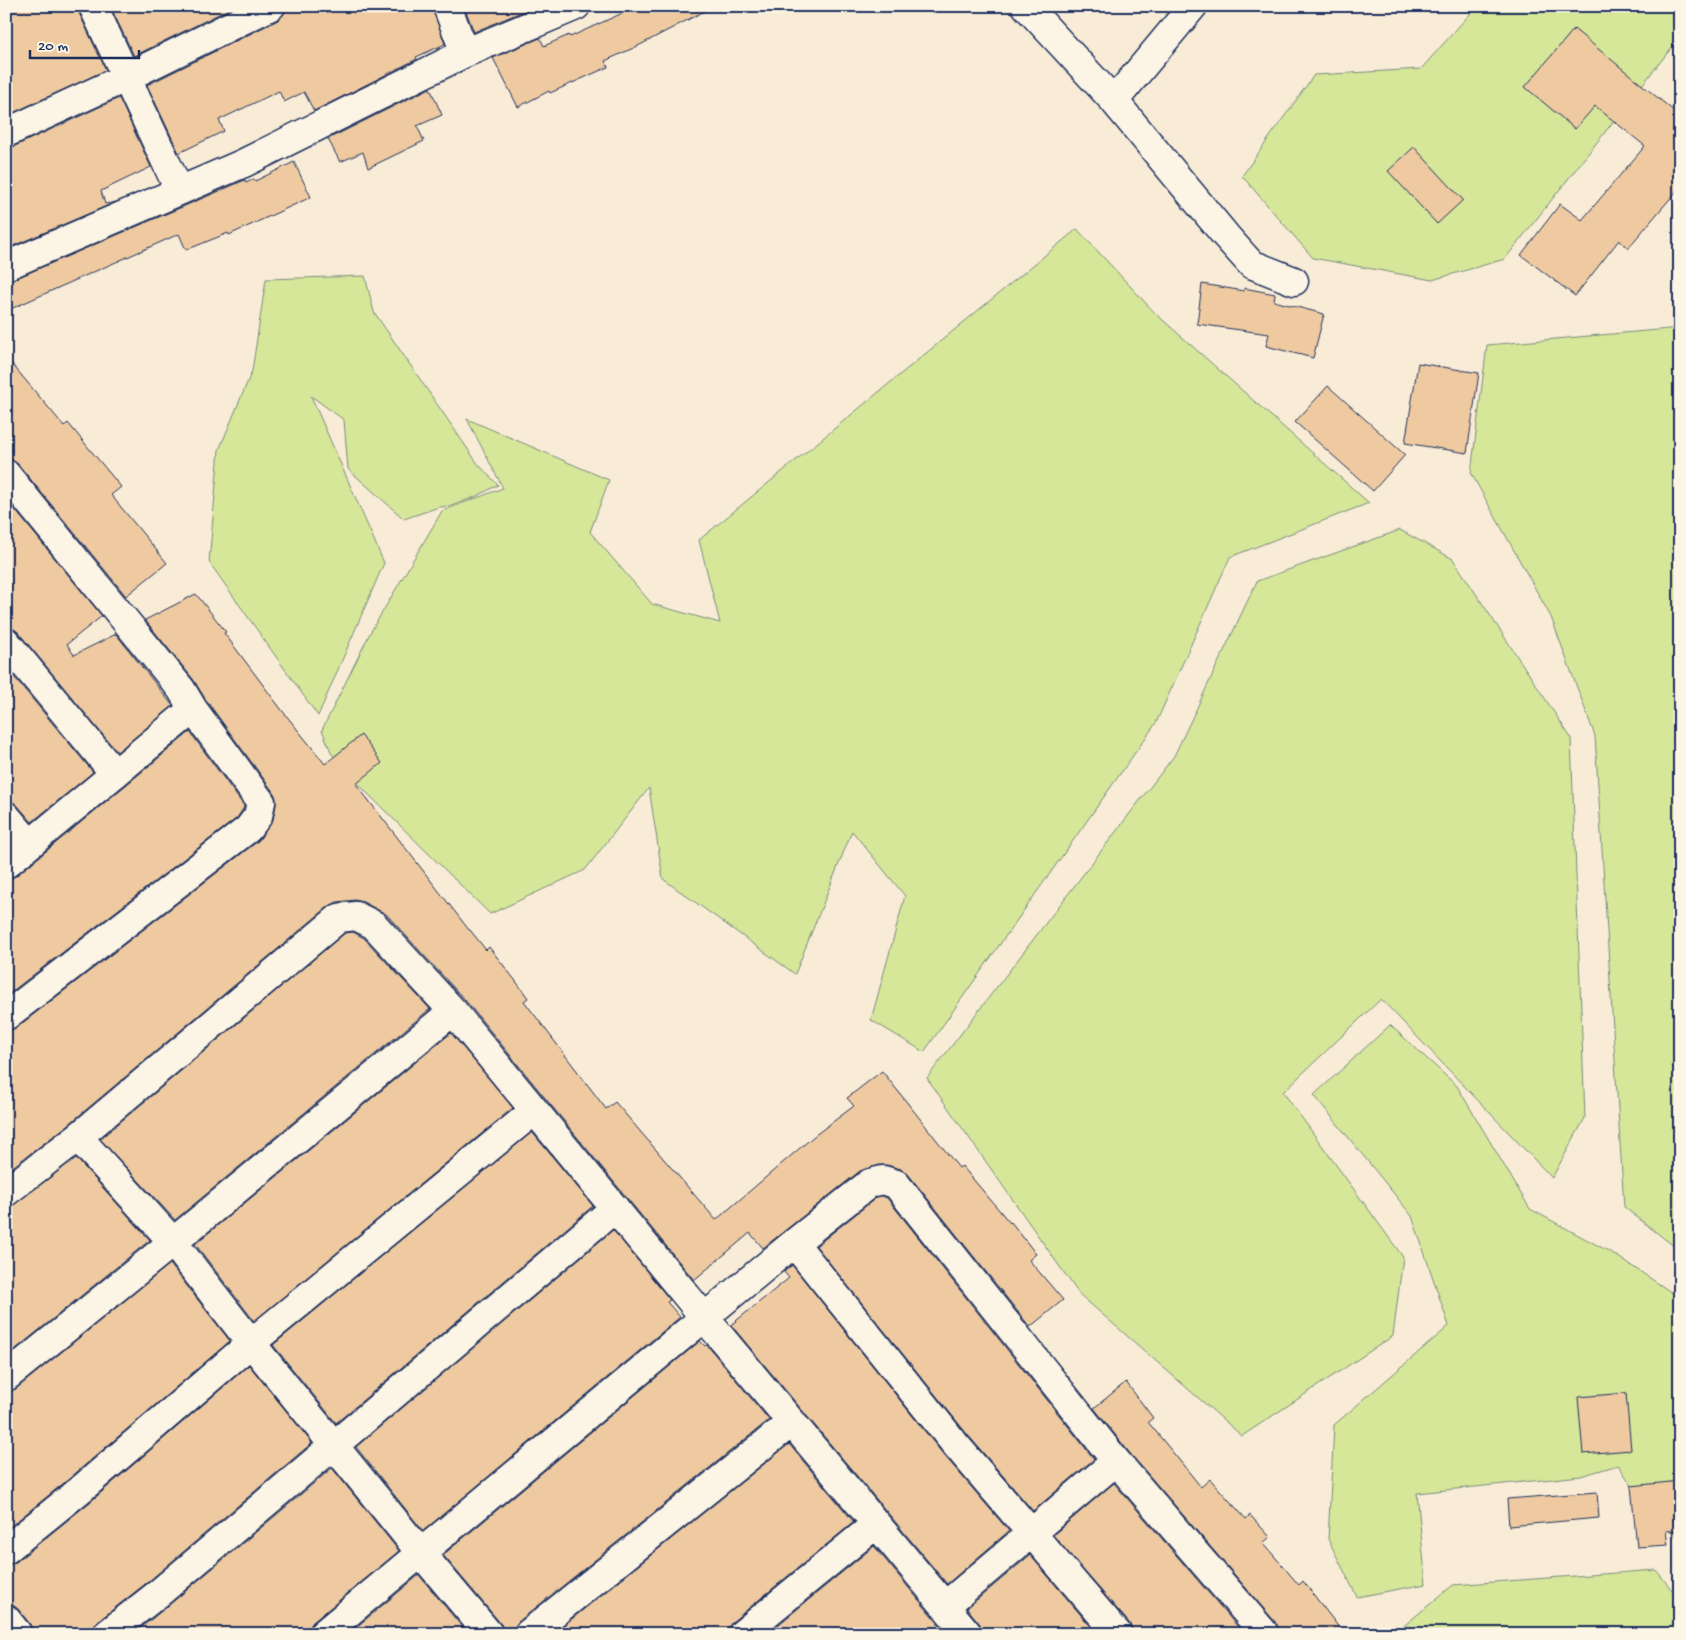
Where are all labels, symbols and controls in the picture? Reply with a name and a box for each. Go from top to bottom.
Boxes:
scale bar [30,28,139,60]
text: 20 m [38,38,68,56]

